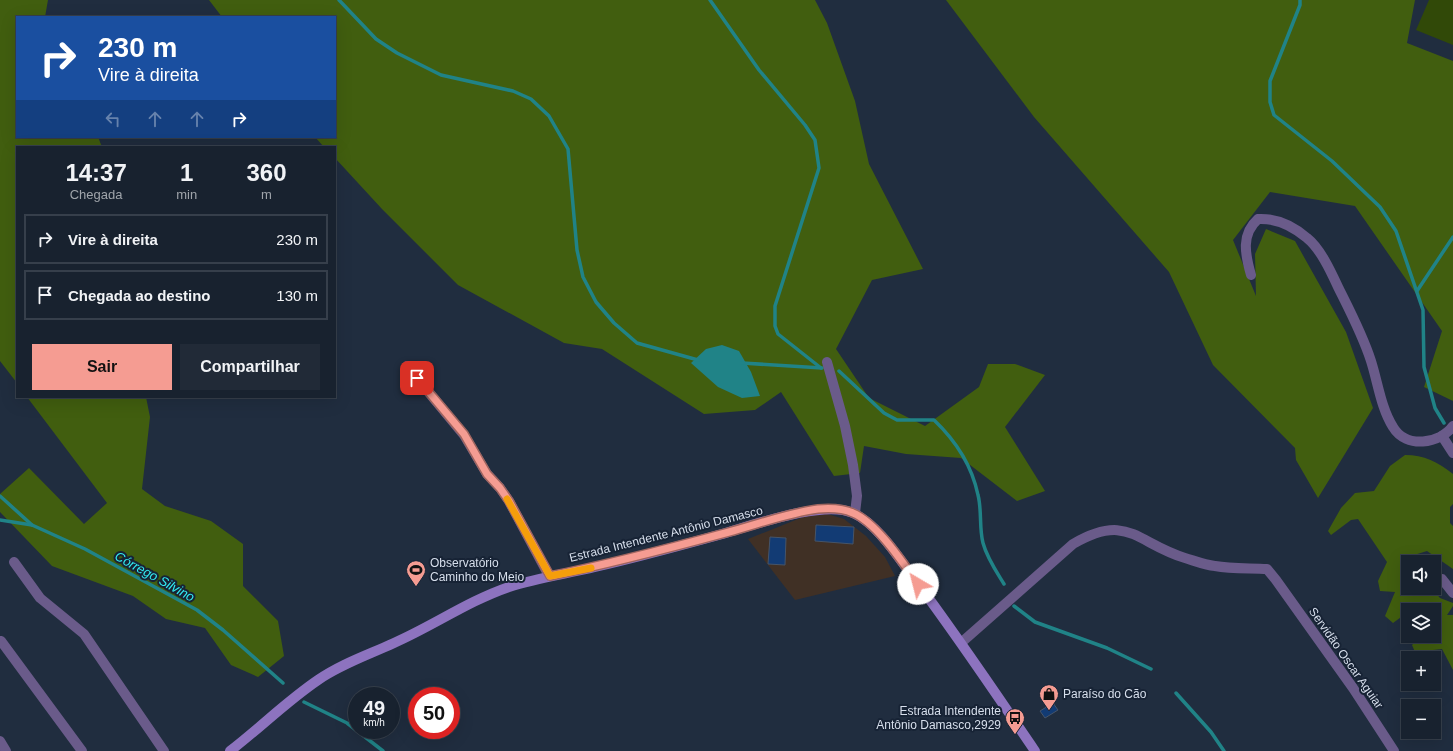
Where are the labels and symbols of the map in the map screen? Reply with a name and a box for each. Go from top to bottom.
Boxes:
pin [400,361,434,395]
street label: Estrada Intendente Antônio Damasco [568,503,764,565]
water label: Córrego Silvino [112,548,197,605]
place label: Observatório Caminho do Meio [430,556,524,584]
sports icon: Observatório Caminho do Meio [405,559,427,587]
position arrow [897,563,939,605]
street label: Servidão Oscar Aguiar [1306,605,1386,711]
shop icon: Paraíso do Cão [1038,683,1060,711]
speed limit sign: 50 [408,687,460,739]
place label: Paraíso do Cão [1063,687,1147,701]
place label: Estrada Intendente Antônio Damasco,2929 [876,704,1001,732]
bus stop icon: Estrada Intendente Antônio Damasco,2929 [1004,707,1026,735]

